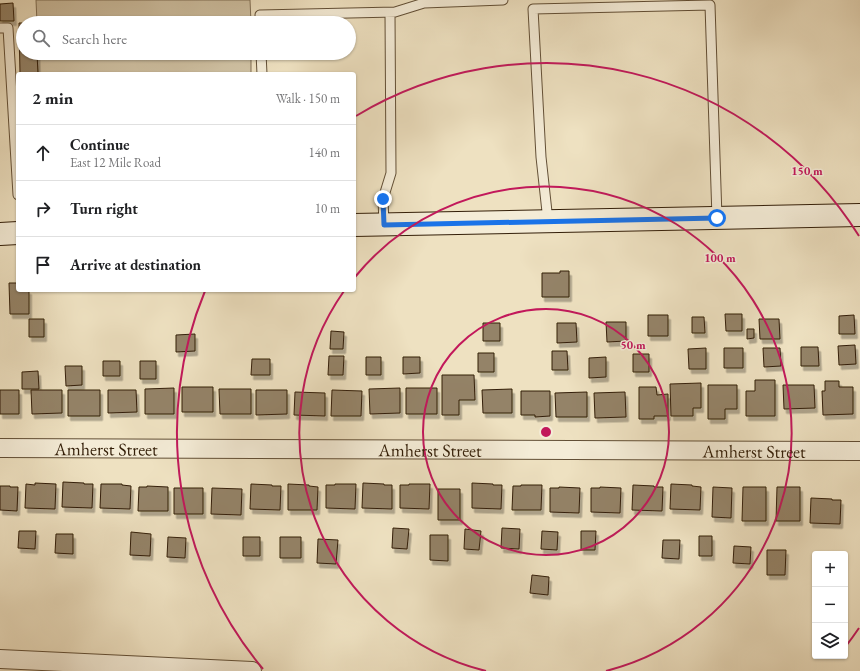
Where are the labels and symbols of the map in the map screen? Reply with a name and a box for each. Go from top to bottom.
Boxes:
text: 150 m [791,163,823,179]
route end [374,190,392,208]
route start [708,209,726,227]
text: 100 m [704,250,736,266]
text: 50 m [620,337,646,353]
centre of rings [539,425,553,439]
street label: Amherst Street [53,437,158,460]
street label: Amherst Street [377,438,482,461]
street label: Amherst Street [701,439,806,462]

